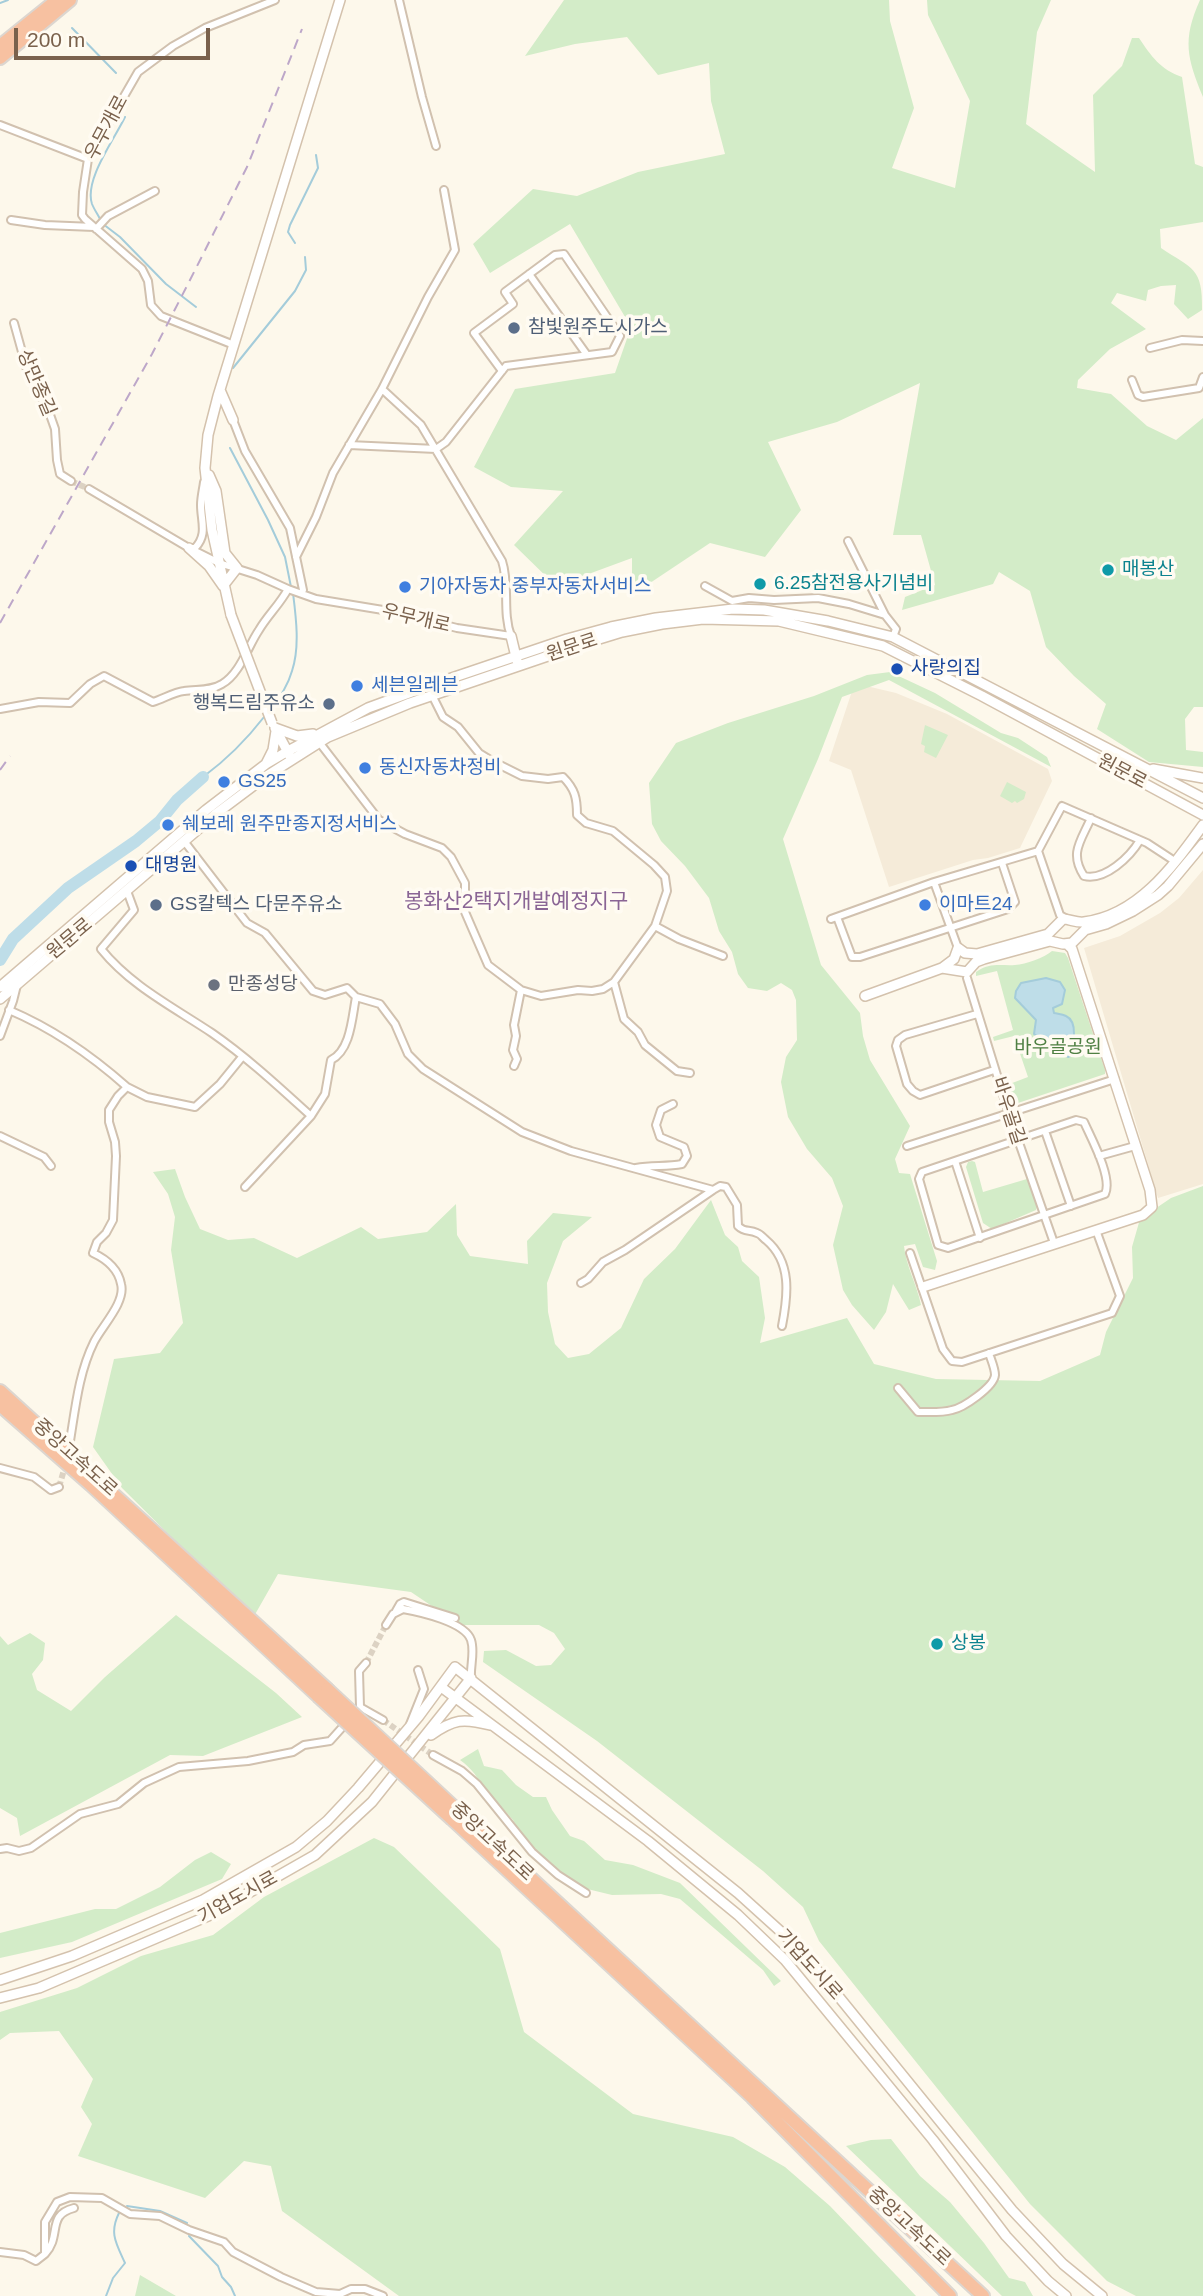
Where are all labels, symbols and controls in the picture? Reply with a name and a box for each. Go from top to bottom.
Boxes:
scale bar [18,14,214,58]
text: 200 m [27,28,85,51]
street label: 우무개로 [81,92,133,164]
place label: 참빛원주도시가스 [528,317,668,339]
marker: 참빛원주도시가스 [506,320,522,336]
street label: 상만종길 [12,346,60,420]
place label: 매봉산 [1122,559,1174,581]
marker: 매봉산 [1100,562,1116,578]
place label: 6.25참전용사기념비 [774,573,933,595]
place label: 기아자동차 중부자동차서비스 [419,576,652,598]
marker: 6.25참전용사기념비 [752,576,768,592]
marker: 기아자동차 중부자동차서비스 [397,579,413,595]
street label: 우무개로 [379,600,453,638]
street label: 원문로 [544,629,600,667]
place label: 사랑의집 [911,658,981,680]
marker: 사랑의집 [889,661,905,677]
place label: 세븐일레븐 [371,675,458,697]
marker: 세븐일레븐 [349,678,365,694]
place label: 행복드림주유소 [193,693,315,715]
marker: 행복드림주유소 [321,696,337,712]
street label: 원문로 [1093,750,1151,794]
place label: 동신자동차정비 [379,757,501,779]
marker: 동신자동차정비 [357,760,373,776]
place label: GS25 [238,771,287,793]
marker: GS25 [216,774,232,790]
place label: 쉐보레 원주만종지정서비스 [182,814,397,836]
marker: 쉐보레 원주만종지정서비스 [160,817,176,833]
place label: 대명원 [145,855,197,877]
marker: 대명원 [123,858,139,874]
district label: 봉화산2택지개발예정지구 [404,889,628,915]
place label: GS칼텍스 다문주유소 [170,894,343,916]
place label: 이마트24 [939,894,1013,916]
marker: GS칼텍스 다문주유소 [148,897,164,913]
marker: 이마트24 [917,897,933,913]
street label: 원문로 [43,913,97,965]
place label: 만종성당 [228,974,298,996]
marker: 만종성당 [206,977,222,993]
park label: 바우골공원 [1014,1037,1102,1059]
street label: 바우골길 [986,1074,1030,1148]
street label: 중앙고속도로 [28,1414,122,1502]
place label: 상봉 [951,1633,986,1655]
marker: 상봉 [929,1636,945,1652]
street label: 중앙고속도로 [446,1798,538,1886]
street label: 기업도시로 [194,1867,282,1929]
street label: 기업도시로 [771,1925,847,2005]
street label: 중앙고속도로 [863,2183,955,2271]

